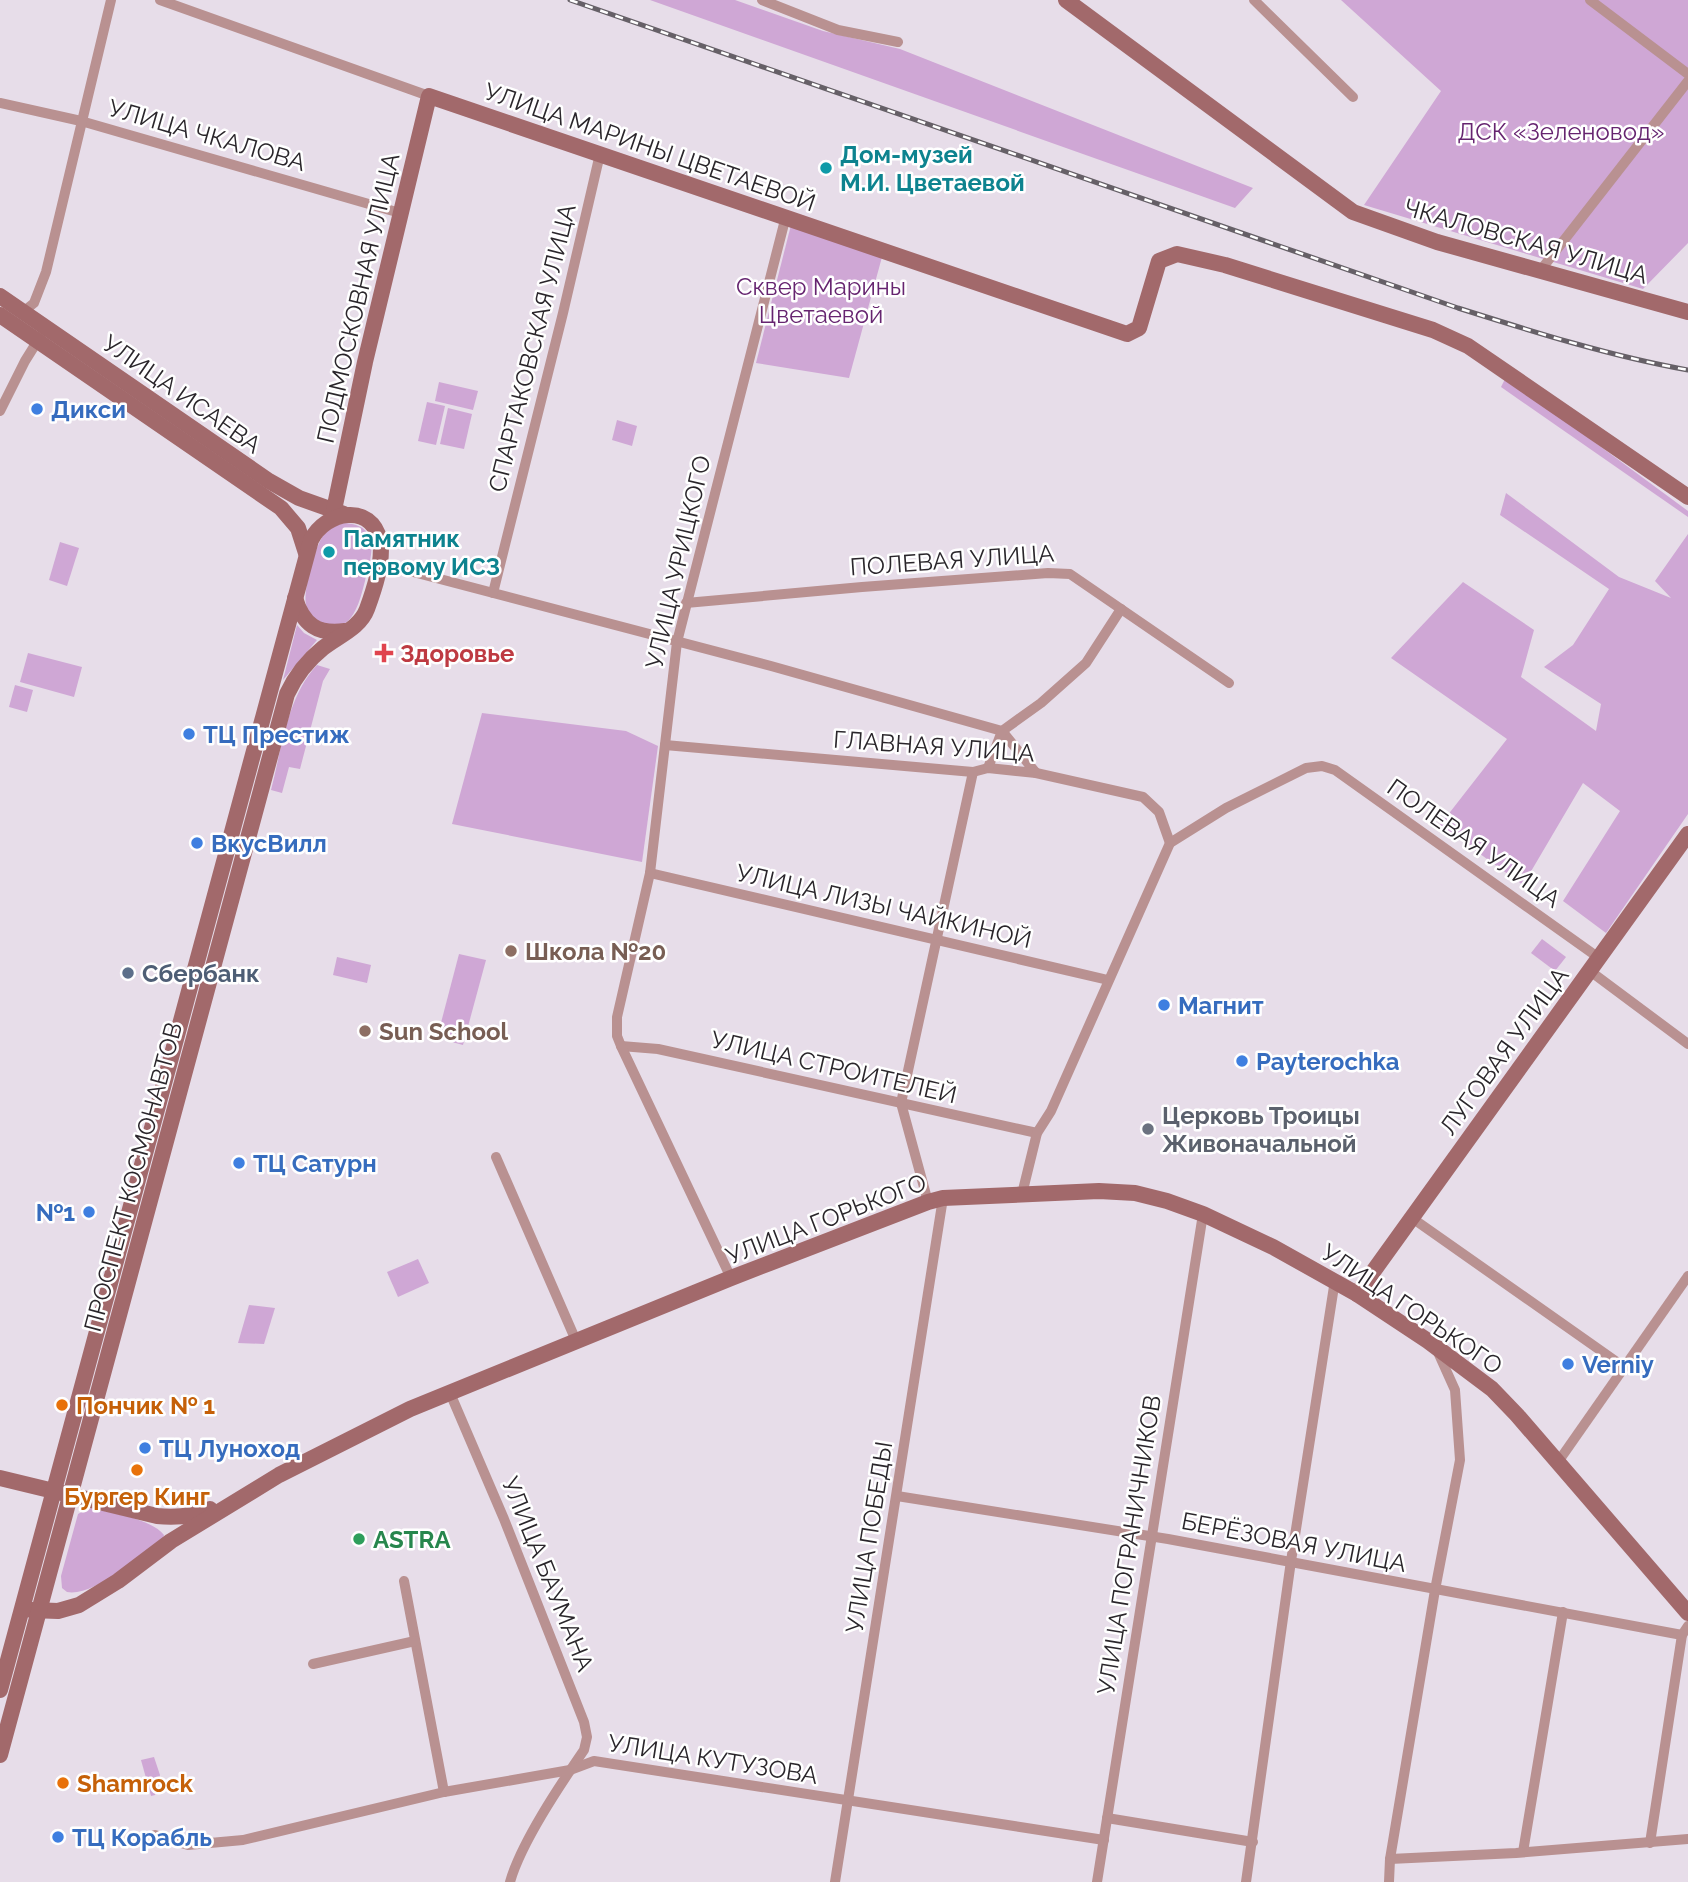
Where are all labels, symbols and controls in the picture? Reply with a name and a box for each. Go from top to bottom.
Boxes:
street label: УЛИЦА МАРИНЫ ЦВЕТАЕВОЙ [480,77,820,217]
street label: УЛИЦА ЧКАЛОВА [105,93,309,177]
park label: ДСК «Зеленовод» [1457,117,1665,146]
place label: Дом-музей М.И. Цветаевой [840,140,1025,197]
street label: ПОДМОСКОВНАЯ УЛИЦА [311,150,405,446]
marker: Дом-музей М.И. Цветаевой [818,160,834,176]
street label: ЧКАЛОВСКАЯ УЛИЦА [1401,192,1651,290]
street label: СПАРТАКОВСКАЯ УЛИЦА [482,201,582,495]
park label: Сквер Марины Цветаевой [736,272,906,329]
street label: УЛИЦА ИСАЕВА [97,329,267,459]
place label: Дикси [51,395,126,424]
marker: Дикси [29,401,45,417]
street label: УЛИЦА УРИЦКОГО [639,453,717,671]
place label: Памятник первому ИСЗ [343,524,500,581]
street label: ПОЛЕВАЯ УЛИЦА [849,538,1055,582]
marker: Памятник первому ИСЗ [321,544,337,560]
place label: Здоровье [400,639,514,668]
marker: Здоровье [374,643,394,663]
place label: ТЦ Престиж [203,720,350,749]
street label: ГЛАВНАЯ УЛИЦА [832,725,1036,767]
marker: ТЦ Престиж [181,726,197,742]
street label: ПОЛЕВАЯ УЛИЦА [1382,772,1566,914]
place label: ВкусВилл [211,829,327,858]
marker: ВкусВилл [189,835,205,851]
street label: УЛИЦА ЛИЗЫ ЧАЙКИНОЙ [733,858,1035,954]
place label: Школа №20 [525,937,666,966]
marker: Школа №20 [503,943,519,959]
place label: Сбербанк [142,959,260,988]
street label: ЛУГОВАЯ УЛИЦА [1433,961,1575,1141]
marker: Сбербанк [120,965,136,981]
place label: Магнит [1178,991,1264,1020]
marker: Магнит [1156,997,1172,1013]
place label: Sun School [379,1017,509,1046]
street label: ПРОСПЕКТ КОСМОНАВТОВ [78,1019,188,1335]
marker: Sun School [357,1023,373,1039]
street label: УЛИЦА СТРОИТЕЛЕЙ [708,1025,960,1109]
place label: Payterochka [1256,1047,1400,1076]
marker: Payterochka [1234,1053,1250,1069]
place label: Церковь Троицы Живоначальной [1162,1101,1360,1158]
marker: Церковь Троицы Живоначальной [1140,1121,1156,1137]
place label: ТЦ Сатурн [253,1149,377,1178]
marker: ТЦ Сатурн [231,1155,247,1171]
street label: УЛИЦА ГОРЬКОГО [722,1167,930,1271]
place label: №1 [35,1198,75,1227]
marker: №1 [81,1204,97,1220]
street label: УЛИЦА ГОРЬКОГО [1316,1238,1508,1380]
place label: Verniy [1582,1350,1654,1379]
marker: Verniy [1560,1356,1576,1372]
place label: Пончик № 1 [76,1391,215,1420]
street label: УЛИЦА ПОГРАНИЧНИКОВ [1091,1393,1167,1697]
marker: Пончик № 1 [54,1397,70,1413]
place label: ТЦ Луноход [159,1434,300,1463]
street label: УЛИЦА ПОБЕДЫ [840,1439,898,1635]
marker: ТЦ Луноход [137,1440,153,1456]
marker: Бургер Кинг [129,1462,145,1478]
street label: УЛИЦА БАУМАНА [496,1473,600,1675]
place label: Бургер Кинг [64,1482,210,1511]
street label: БЕРЁЗОВАЯ УЛИЦА [1179,1506,1409,1578]
place label: ASTRA [373,1525,451,1554]
marker: ASTRA [351,1531,367,1547]
street label: УЛИЦА КУТУЗОВА [606,1728,820,1790]
place label: Shamrock [77,1769,193,1798]
marker: Shamrock [55,1775,71,1791]
place label: ТЦ Корабль [72,1823,212,1852]
marker: ТЦ Корабль [50,1829,66,1845]

